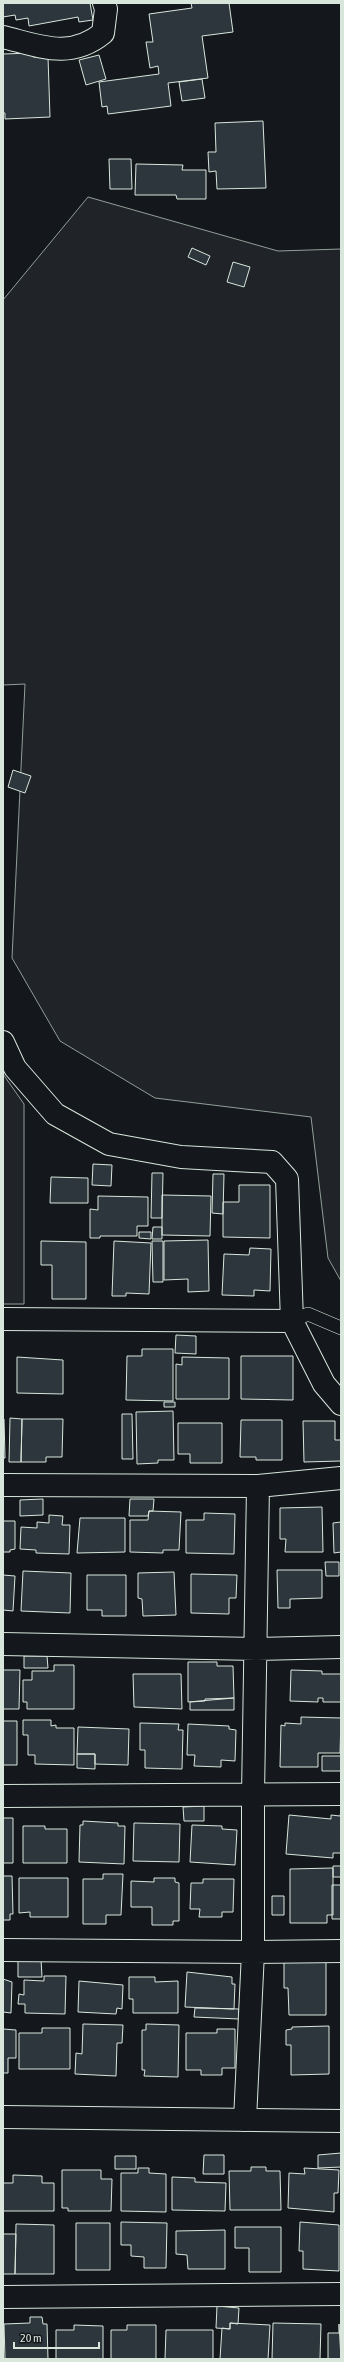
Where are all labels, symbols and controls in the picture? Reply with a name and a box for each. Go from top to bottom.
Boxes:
scale bar [14,2324,99,2350]
text: 20 m [20,2331,42,2345]

